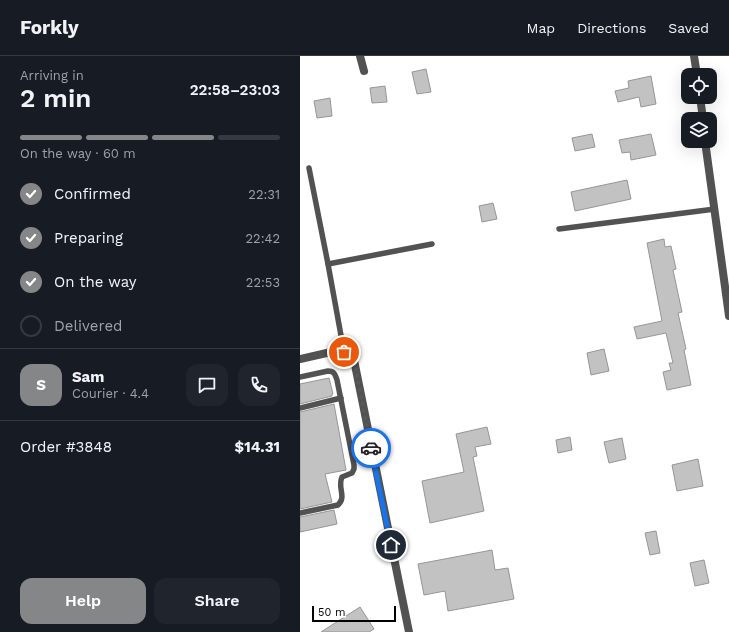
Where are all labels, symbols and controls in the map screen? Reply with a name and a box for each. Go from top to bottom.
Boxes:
text: Forkly [20,16,79,39]
text: Map [527,20,555,36]
text: Directions [577,20,646,36]
text: Saved [668,20,709,36]
text: Arriving in [20,68,84,83]
map controls [681,68,717,148]
button: locate [681,68,717,104]
text: 22:58–23:03 [190,81,280,99]
text: 2 min [20,83,91,113]
button: layers [681,112,717,148]
text: On the way · 60 m [20,146,136,161]
icon: check [20,183,42,205]
text: Confirmed [54,185,131,203]
text: 22:31 [248,187,280,202]
icon: check [20,227,42,249]
text: Preparing [54,229,123,247]
text: 22:42 [245,231,280,246]
icon: check [20,271,42,293]
text: On the way [54,273,136,291]
text: 22:53 [246,275,280,290]
text: Delivered [54,317,122,335]
pin [327,335,361,369]
icon: bag [333,341,355,363]
button: chat [186,364,228,406]
button: phone [238,364,280,406]
text: Sam [72,368,104,386]
text: S [36,376,46,394]
text: Courier · 4.4 [72,386,149,401]
courier [351,428,391,468]
icon: car [360,437,382,459]
text: Order #3848 [20,438,112,456]
text: $14.31 [235,438,280,456]
pin [374,528,408,562]
icon: home [380,534,402,556]
button: Help [20,578,146,624]
button: Share [154,578,280,624]
scale bar [312,604,396,623]
text: 50 m [318,606,345,619]

